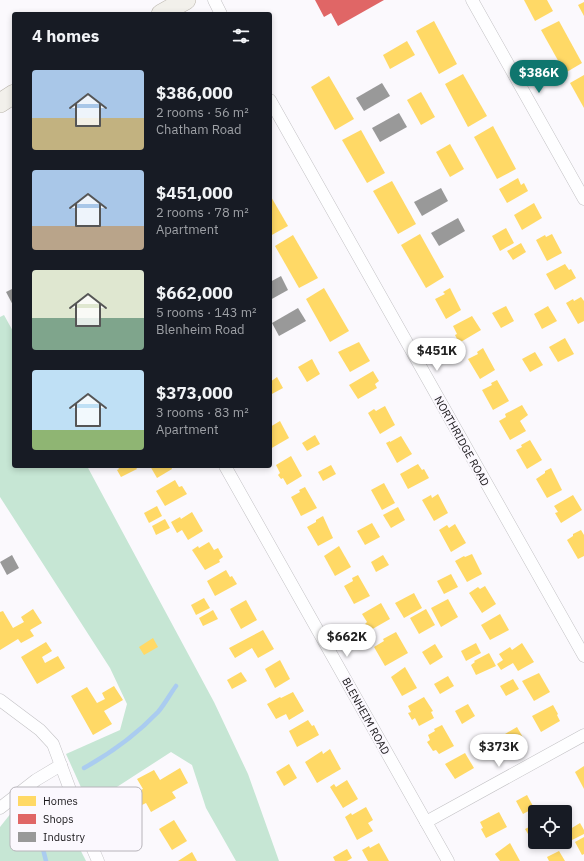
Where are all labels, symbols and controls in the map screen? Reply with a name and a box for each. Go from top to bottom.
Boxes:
text: 4 homes [32,25,99,47]
icon: filters [230,25,252,47]
pin: $386K [511,60,567,94]
text: $386K [519,64,559,81]
text: $386,000 [156,82,233,104]
icon: home [64,86,112,134]
text: 2 rooms · 56 m² [156,104,249,121]
text: Chatham Road [156,121,242,138]
text: $451,000 [156,182,233,204]
icon: home [64,186,112,234]
text: 2 rooms · 78 m² [156,204,249,221]
text: Apartment [156,221,219,238]
text: $662,000 [156,282,233,304]
icon: home [64,286,112,334]
text: 5 rooms · 143 m² [156,304,257,321]
text: Blenheim Road [156,321,245,338]
pin: $451K [409,338,465,372]
text: $451K [417,342,457,359]
text: $373,000 [156,382,233,404]
icon: home [64,386,112,434]
street label: NORTHRIDGE ROAD [431,393,493,489]
text: 3 rooms · 83 m² [156,404,249,421]
text: Apartment [156,421,219,438]
pin: $662K [319,624,375,658]
text: $662K [327,628,367,645]
street label: BLENHEIM ROAD [339,675,393,757]
pin: $373K [471,734,527,768]
text: $373K [479,738,519,755]
legend [10,787,142,851]
text: Homes [43,794,78,808]
map controls [528,805,572,849]
button: locate [528,805,572,849]
text: Shops [43,812,74,826]
text: Industry [43,830,86,844]

